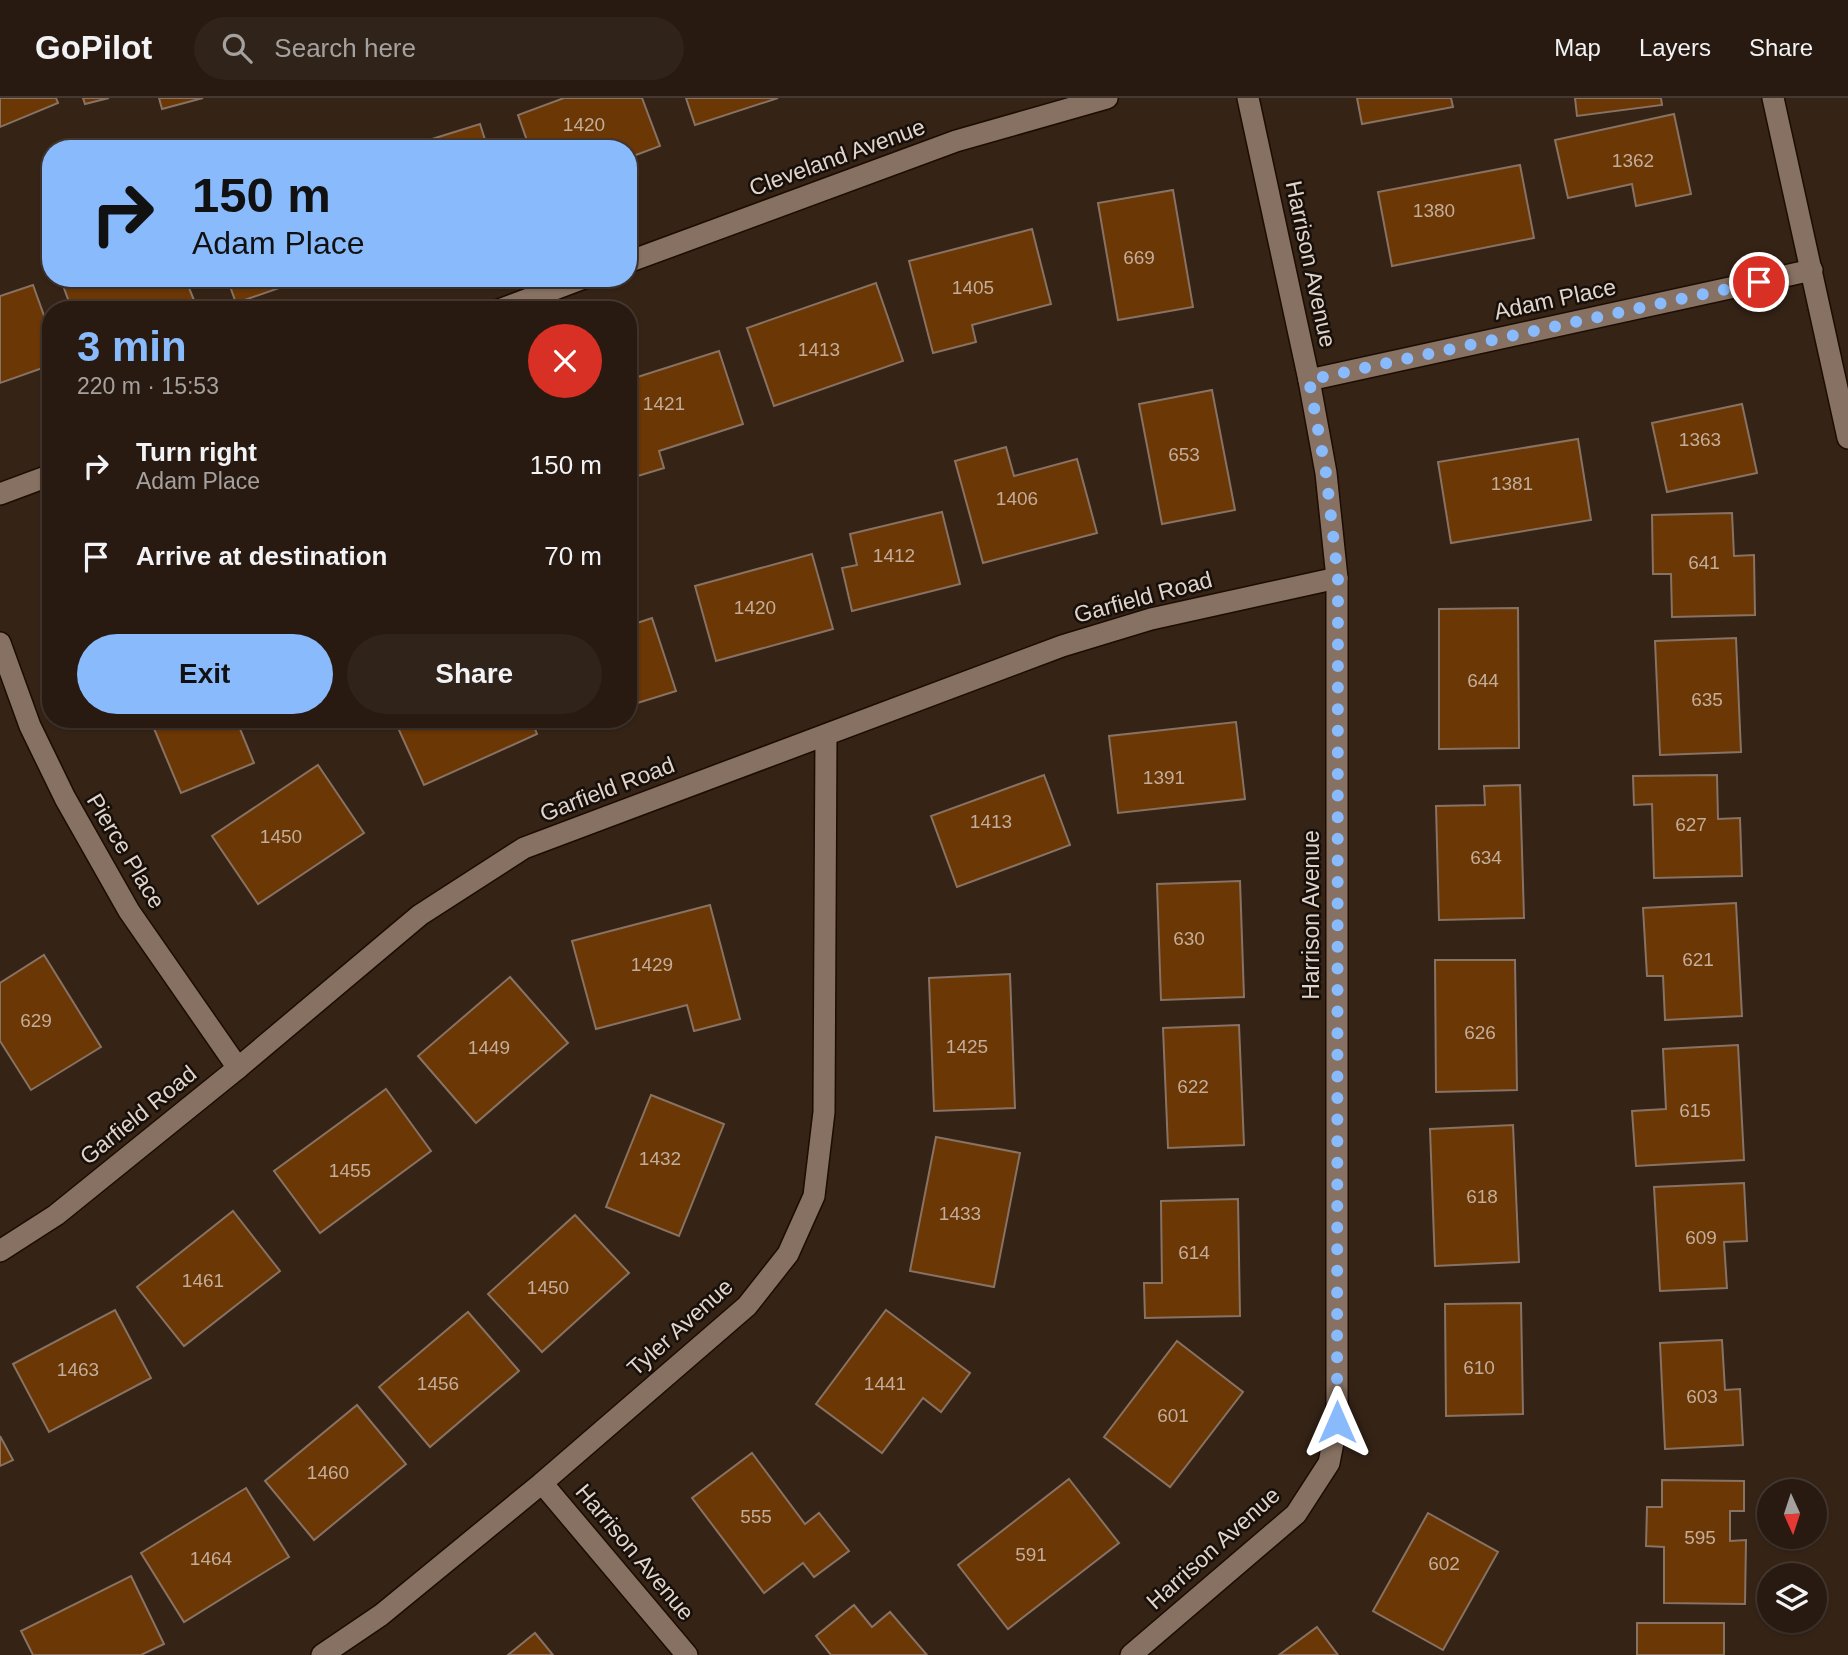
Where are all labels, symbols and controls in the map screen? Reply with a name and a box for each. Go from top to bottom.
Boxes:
search box [194,17,684,80]
text: GoPilot [35,29,152,66]
icon: search [218,29,256,67]
text: Search here [274,33,416,63]
text: Map [1554,34,1601,61]
text: Layers [1639,34,1711,61]
text: Share [1749,34,1813,61]
street label: Cleveland Avenue [746,113,928,201]
house number: 1420 [563,114,605,135]
house number: 1362 [1612,150,1654,171]
icon: right [77,168,168,259]
text: 150 m [192,168,331,222]
street label: Harrison Avenue [1281,178,1341,350]
house number: 1380 [1413,200,1455,221]
text: Adam Place [192,225,365,261]
house number: 669 [1123,247,1155,268]
pin [1729,252,1789,312]
icon: arrive [1740,263,1778,301]
street label: Adam Place [1492,273,1618,325]
house number: 1405 [952,277,994,298]
text: 3 min [77,323,187,370]
button: close [528,324,602,398]
house number: 1413 [798,339,840,360]
text: 220 m · 15:53 [77,373,219,399]
house number: 1421 [643,393,685,414]
house number: 1363 [1679,429,1721,450]
text: Turn right [136,437,257,467]
house number: 653 [1168,444,1200,465]
icon: right [77,447,115,485]
text: 150 m [530,450,602,480]
text: Adam Place [136,468,260,494]
house number: 1381 [1491,473,1533,494]
house number: 1406 [996,488,1038,509]
icon: arrive [77,538,115,576]
text: Arrive at destination [136,541,387,571]
text: 70 m [544,541,602,571]
house number: 1412 [873,545,915,566]
house number: 641 [1688,552,1720,573]
street label: Garfield Road [1071,566,1215,628]
house number: 1420 [734,597,776,618]
button: Exit [77,634,333,714]
button: Share [347,634,602,714]
house number: 644 [1467,670,1499,691]
house number: 635 [1691,689,1723,710]
street label: Garfield Road [536,751,678,827]
house number: 1391 [1143,767,1185,788]
street label: Pierce Place [82,789,170,913]
house number: 1413 [970,811,1012,832]
house number: 627 [1675,814,1707,835]
house number: 1450 [260,826,302,847]
street label: Harrison Avenue [1298,830,1324,1000]
house number: 634 [1470,847,1502,868]
house number: 630 [1173,928,1205,949]
house number: 621 [1682,949,1714,970]
house number: 1429 [631,954,673,975]
house number: 629 [20,1010,52,1031]
house number: 626 [1464,1022,1496,1043]
house number: 1425 [946,1036,988,1057]
house number: 1449 [468,1037,510,1058]
street label: Garfield Road [75,1060,201,1170]
house number: 622 [1177,1076,1209,1097]
house number: 615 [1679,1100,1711,1121]
house number: 1432 [639,1148,681,1169]
house number: 1455 [329,1160,371,1181]
house number: 618 [1466,1186,1498,1207]
house number: 1433 [939,1203,981,1224]
house number: 609 [1685,1227,1717,1248]
house number: 614 [1178,1242,1210,1263]
house number: 1461 [182,1270,224,1291]
street label: Tyler Avenue [622,1273,738,1381]
house number: 1450 [527,1277,569,1298]
house number: 610 [1463,1357,1495,1378]
house number: 1463 [57,1359,99,1380]
house number: 1456 [417,1373,459,1394]
house number: 1441 [864,1373,906,1394]
position arrow [1300,1385,1374,1459]
house number: 603 [1686,1386,1718,1407]
house number: 601 [1157,1405,1189,1426]
house number: 1460 [307,1462,349,1483]
street label: Harrison Avenue [571,1479,699,1625]
north arrow [1757,1479,1827,1549]
map controls [1757,1479,1827,1633]
street label: Harrison Avenue [1141,1482,1285,1614]
house number: 555 [740,1506,772,1527]
house number: 595 [1684,1527,1716,1548]
house number: 591 [1015,1544,1047,1565]
house number: 1464 [190,1548,233,1569]
house number: 602 [1428,1553,1460,1574]
button: layers [1757,1563,1827,1633]

